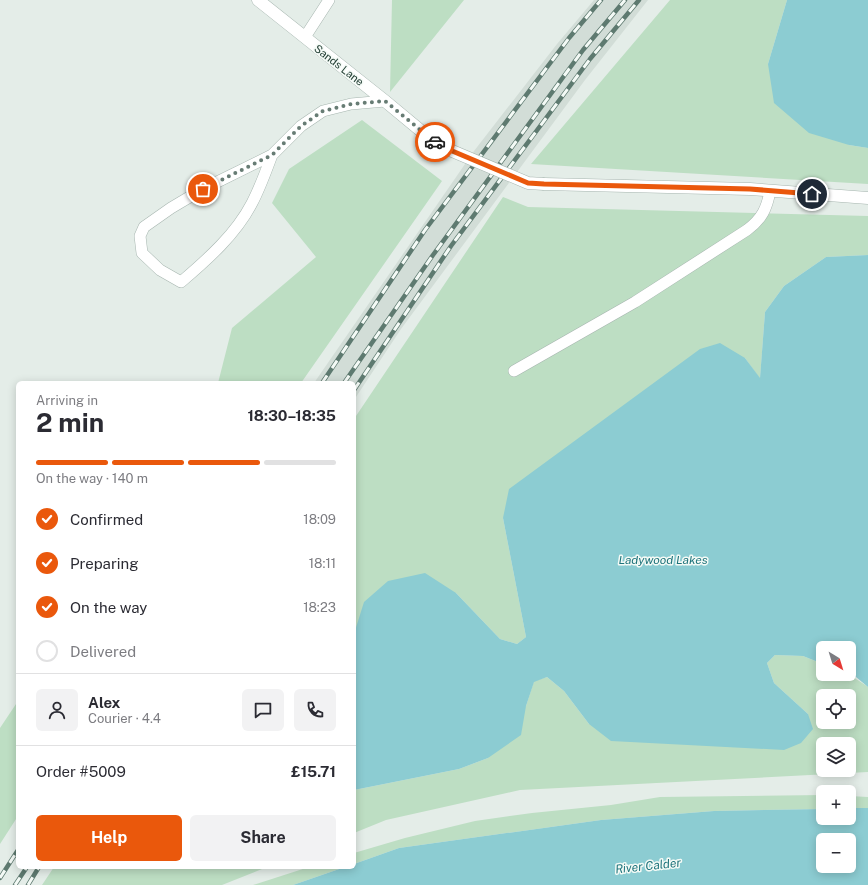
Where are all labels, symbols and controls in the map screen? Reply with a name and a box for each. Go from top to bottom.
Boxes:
street label: Sands Lane [312,42,366,88]
courier [415,122,455,162]
icon: car [424,131,446,153]
pin [186,172,220,206]
pin [795,177,829,211]
icon: bag [192,178,214,200]
icon: home [801,183,823,205]
text: Arriving in [36,393,98,408]
text: 2 min [36,407,104,438]
text: 18:30–18:35 [247,407,336,424]
text: On the way · 140 m [36,471,148,486]
icon: check [36,508,58,530]
text: Confirmed [70,511,143,528]
text: 18:09 [303,512,336,527]
icon: check [36,552,58,574]
water label: Ladywood Lakes [618,553,708,567]
text: Preparing [70,555,139,572]
text: 18:11 [309,556,336,571]
icon: check [36,596,58,618]
text: On the way [70,599,147,616]
text: 18:23 [303,600,336,615]
north arrow [816,641,856,681]
map controls [816,641,856,873]
text: Delivered [70,643,136,660]
button: person [36,689,78,731]
button: chat [242,689,284,731]
button: phone [294,689,336,731]
button: locate [816,689,856,729]
text: Alex [88,694,120,711]
text: Courier · 4.4 [88,711,161,726]
button: layers [816,737,856,777]
text: Order #5009 [36,763,126,780]
text: £15.71 [291,763,336,780]
button: + [816,785,856,825]
button: Help [36,815,182,861]
button: Share [190,815,336,861]
button: − [816,833,856,873]
water label: River Calder [614,856,682,876]

